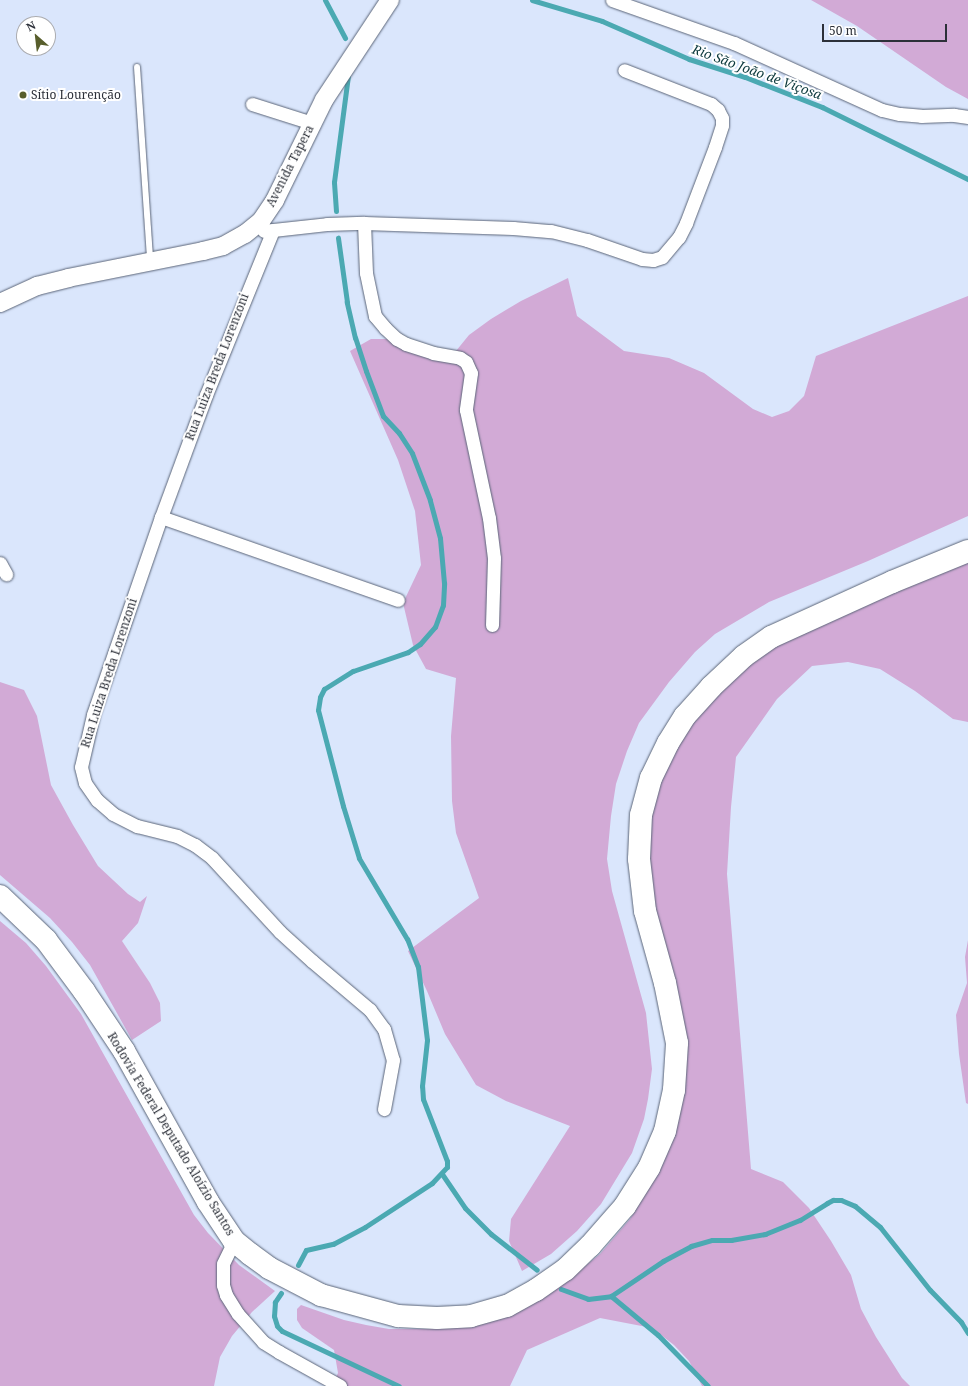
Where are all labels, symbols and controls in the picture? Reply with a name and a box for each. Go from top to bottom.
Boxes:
north arrow [16,16,56,56]
scale bar [824,16,949,42]
text: N [23,17,38,35]
text: 50 m [829,22,857,39]
water label: Rio São João de Viçosa [690,41,824,103]
place label: Sítio Lourenção [31,88,121,102]
marker: Sítio Lourenção [18,90,28,100]
street label: Avenida Tapera [263,123,317,209]
street label: Rua Luiza Breda Lorenzoni [182,291,252,443]
street label: Rua Luiza Breda Lorenzoni [78,596,140,750]
street label: Rodovia Federal Deputado Aloízio Santos [104,1030,238,1238]

